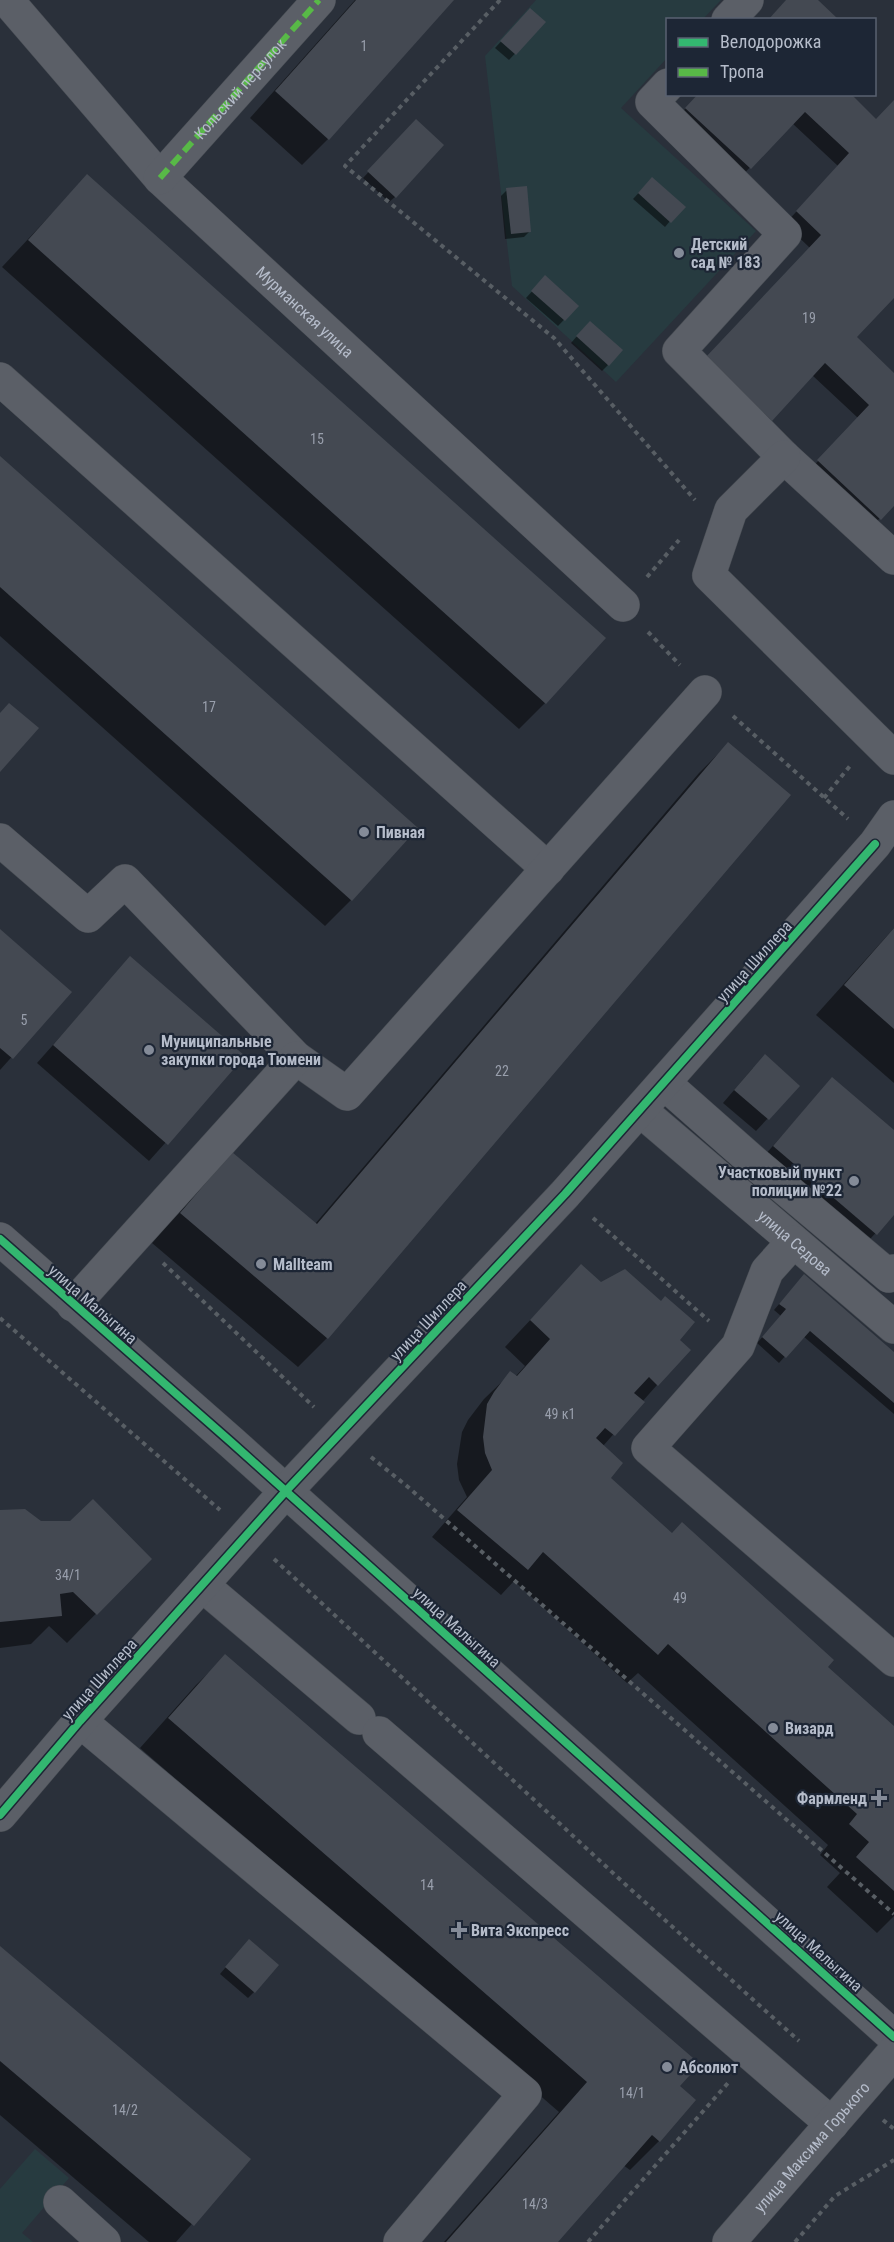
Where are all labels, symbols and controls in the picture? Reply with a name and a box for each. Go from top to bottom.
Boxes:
legend [666,18,876,96]
text: Велодорожка [720,31,821,52]
street label: Кольский переулок [190,34,290,143]
house number: 1 [361,38,367,54]
text: Тропа [720,61,764,82]
place label: Детский сад № 183 [691,235,761,272]
marker: Детский сад № 183 [672,246,686,260]
street label: Мурманская улица [252,263,357,362]
house number: 19 [802,310,816,326]
house number: 15 [310,431,324,447]
house number: 17 [202,699,216,715]
place label: Пивная [376,823,425,842]
marker: Пивная [357,825,371,839]
street label: улица Шиллера [713,917,796,1006]
house number: 5 [21,1012,28,1028]
place label: Муниципальные закупки города Тюмени [161,1032,321,1069]
marker: Муниципальные закупки города Тюмени [142,1043,156,1057]
house number: 22 [495,1063,509,1079]
place label: Участковый пункт полиции №22 [718,1163,842,1200]
marker: Участковый пункт полиции №22 [847,1174,861,1188]
street label: улица Седова [754,1206,836,1280]
place label: Mallteam [273,1255,333,1274]
marker: Mallteam [254,1257,268,1271]
street label: улица Малыгина [45,1261,141,1348]
street label: улица Шиллера [386,1276,470,1364]
house number: 49 к1 [545,1406,575,1422]
house number: 34/1 [55,1567,81,1583]
street label: улица Малыгина [409,1583,504,1672]
house number: 49 [673,1590,687,1606]
street label: улица Шиллера [58,1635,141,1724]
place label: Визард [785,1719,834,1738]
marker: Визард [766,1721,780,1735]
place label: Фармленд [797,1789,867,1808]
marker: Фармленд [872,1791,886,1805]
house number: 14 [420,1877,434,1893]
street label: улица Малыгина [771,1907,866,1996]
place label: Вита Экспресс [471,1921,569,1940]
marker: Вита Экспресс [452,1923,466,1937]
place label: Абсолют [679,2058,738,2077]
marker: Абсолют [660,2060,674,2074]
street label: улица Максима Горького [750,2078,874,2216]
house number: 14/1 [619,2085,645,2101]
house number: 14/2 [112,2102,138,2118]
house number: 14/3 [522,2196,548,2212]

